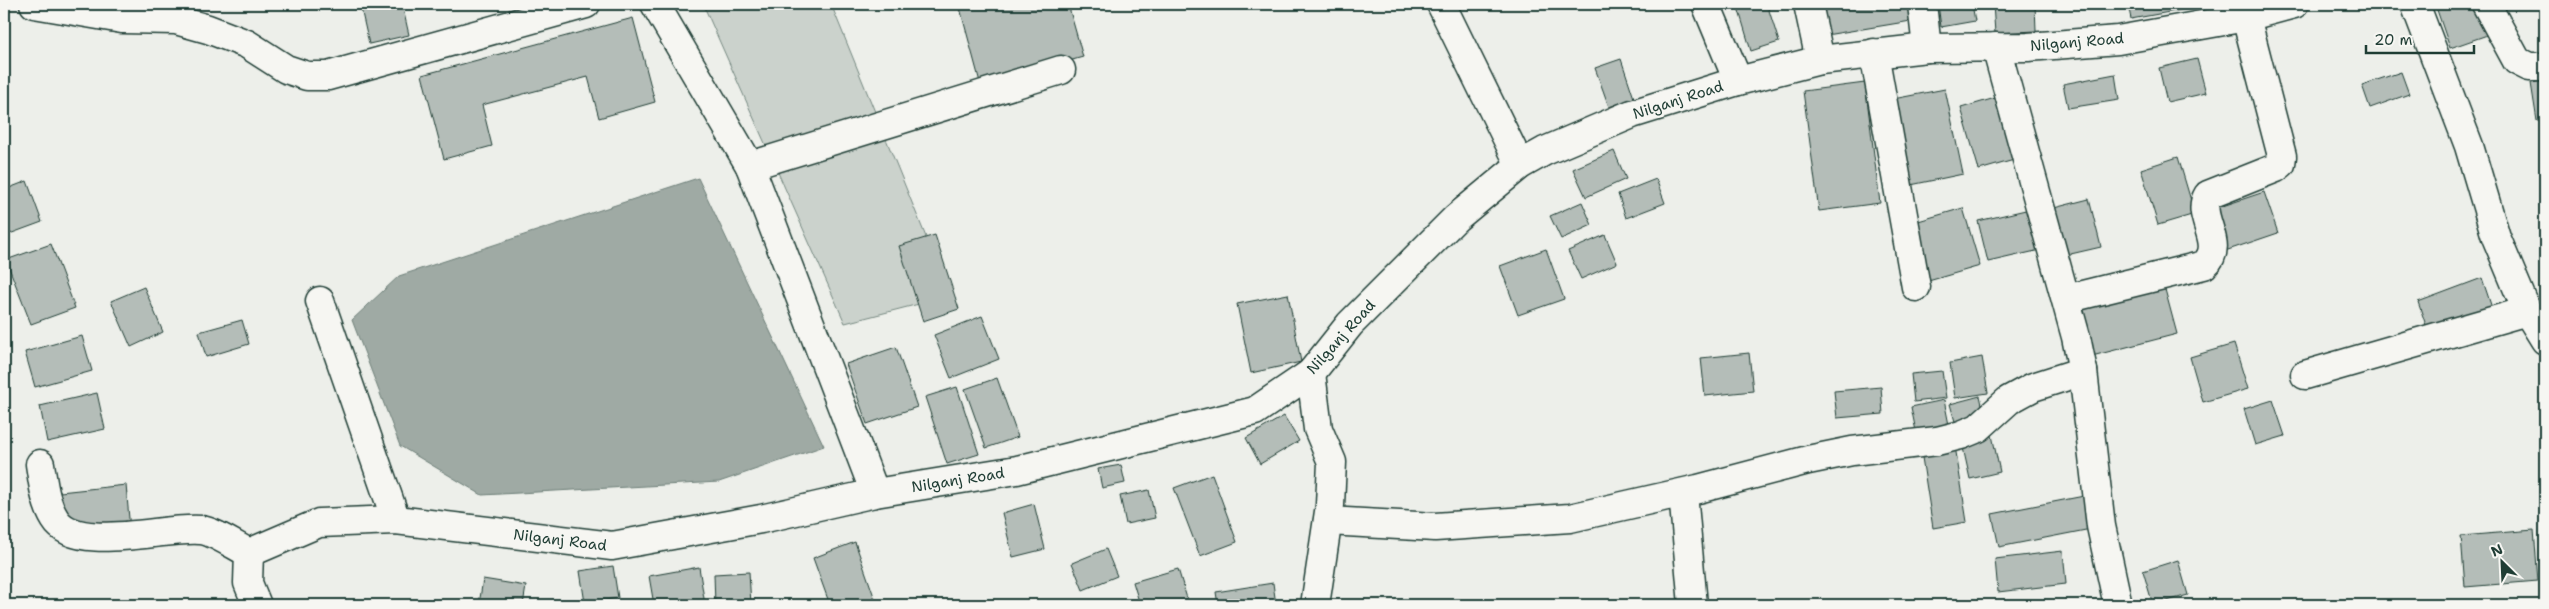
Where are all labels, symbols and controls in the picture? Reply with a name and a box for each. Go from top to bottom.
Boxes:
scale bar [2366,22,2474,54]
street label: Nilganj Road [2029,28,2125,56]
text: 20 m [2374,30,2413,50]
street label: Nilganj Road [1630,76,1726,124]
street label: Nilganj Road [1302,295,1380,379]
street label: Nilganj Road [910,463,1007,497]
street label: Nilganj Road [512,524,608,556]
north arrow [2476,536,2526,586]
text: N [2488,540,2505,561]

